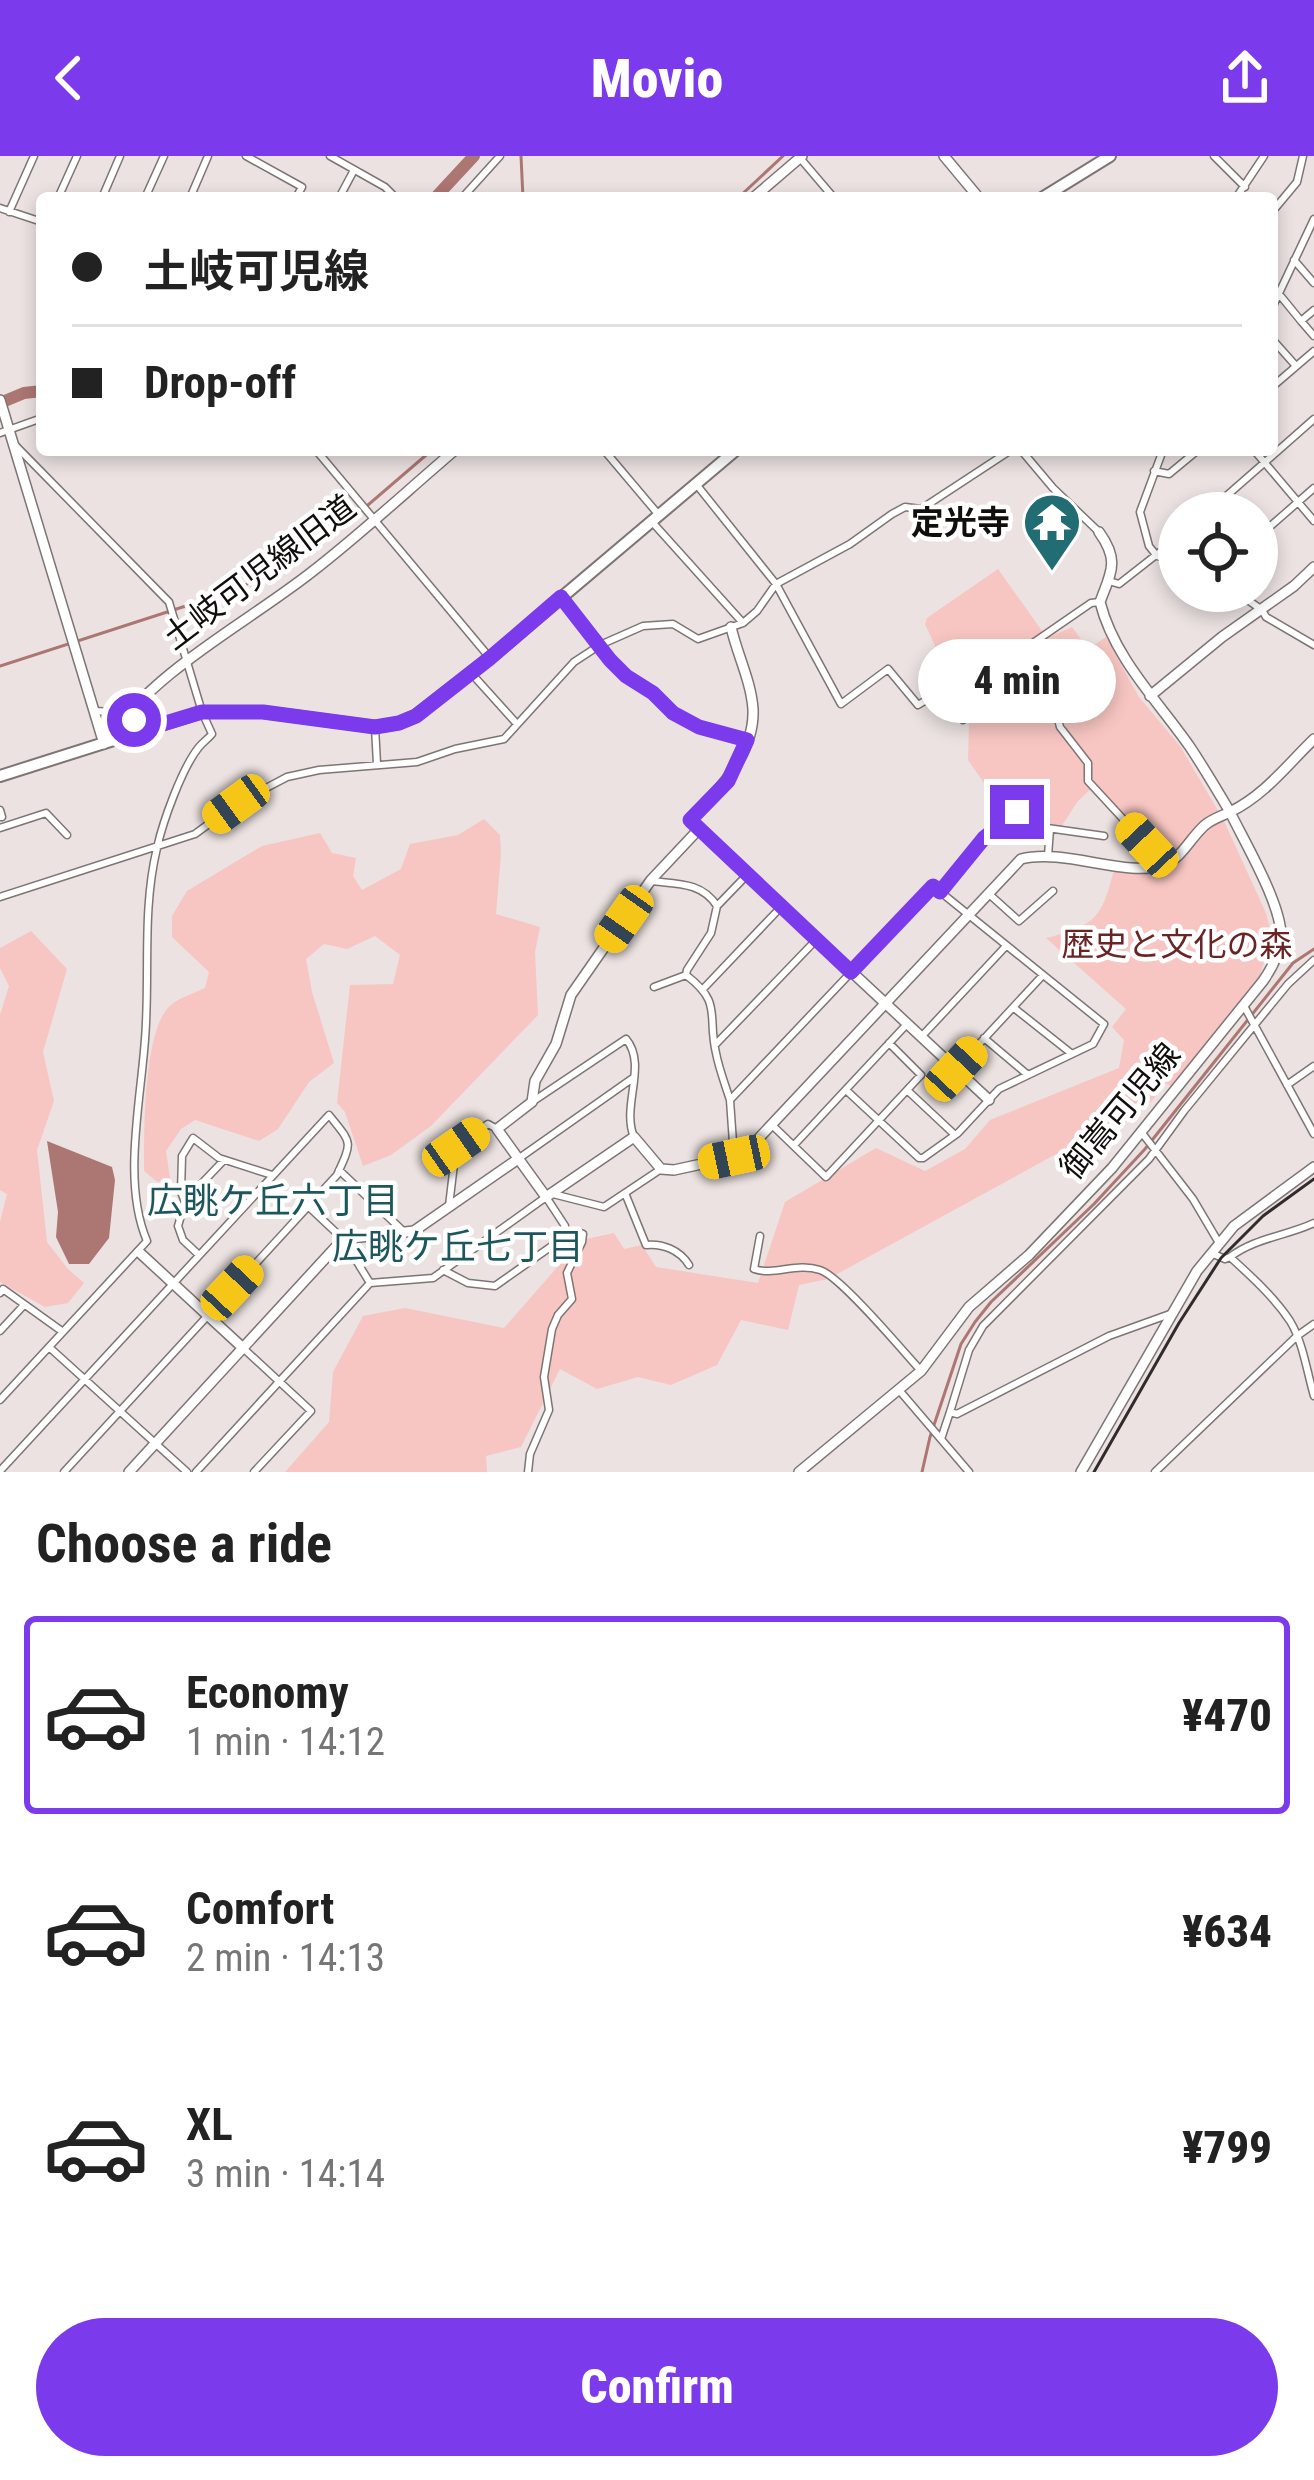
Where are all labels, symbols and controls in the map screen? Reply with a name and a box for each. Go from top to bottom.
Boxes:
icon: back [36,45,102,111]
icon: share [1212,45,1278,111]
text: Movio [591,47,723,110]
text: 土岐可児線 [144,245,369,298]
text: Drop-off [144,356,296,409]
street label: 土岐可児線旧道 [155,487,363,657]
temple icon: 定光寺 [1021,491,1083,573]
map controls [1158,492,1278,612]
button: locate [1158,492,1278,612]
place label: 定光寺 [911,503,1010,542]
callout: 4 min [918,638,1116,722]
text: 4 min [974,658,1060,704]
route start [107,693,161,747]
car [196,768,276,840]
route end [990,785,1044,839]
car [1109,806,1185,884]
car [589,879,659,959]
park label: 歴史と文化の森 [1062,925,1293,964]
car [918,1030,994,1108]
street label: 御嵩可児線 [1052,1035,1188,1187]
car [416,1112,496,1182]
car [695,1132,773,1182]
district label: 広眺ケ丘六丁目 [147,1180,399,1222]
district label: 広眺ケ丘七丁目 [332,1226,584,1268]
car [194,1249,270,1327]
text: Choose a ride [36,1512,332,1575]
icon: car [42,1661,150,1769]
text: Economy [186,1666,349,1719]
text: ¥470 [1182,1689,1272,1742]
text: 1 min · 14:12 [186,1719,385,1765]
icon: car [42,1877,150,1985]
text: Comfort [186,1882,334,1935]
text: ¥634 [1182,1905,1272,1958]
text: 2 min · 14:13 [186,1935,385,1981]
icon: car [42,2093,150,2201]
text: XL [186,2098,233,2151]
text: ¥799 [1182,2121,1272,2174]
text: 3 min · 14:14 [186,2151,385,2197]
button: Confirm [36,2318,1278,2456]

